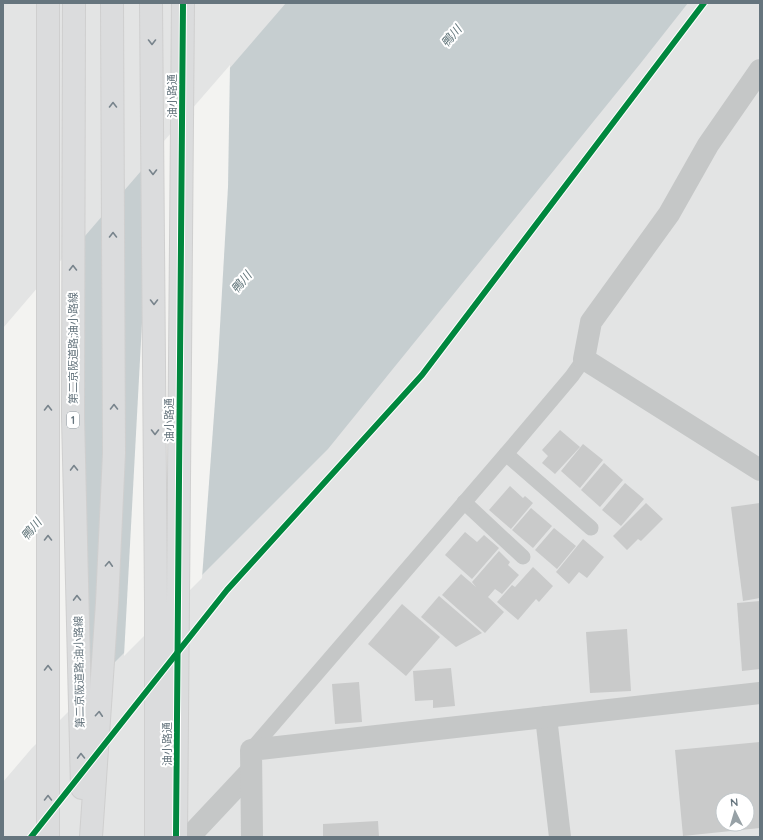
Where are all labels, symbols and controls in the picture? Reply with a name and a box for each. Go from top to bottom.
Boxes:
water label: 鴨川 [438,20,466,50]
one-way arrow [148,39,156,45]
street label: 油小路通 [165,74,179,118]
one-way arrow [109,102,117,108]
one-way arrow [149,169,157,175]
one-way arrow [109,232,117,238]
one-way arrow [69,265,77,271]
water label: 鴨川 [228,266,256,296]
street label: 第二京阪道路;油小路線 [66,292,80,404]
one-way arrow [150,299,158,305]
street label: 油小路通 [162,398,176,442]
one-way arrow [110,404,118,410]
one-way arrow [44,405,52,411]
road number: 1 [67,412,79,428]
one-way arrow [151,429,159,435]
one-way arrow [70,465,78,471]
water label: 鴨川 [18,513,46,543]
one-way arrow [44,535,52,541]
one-way arrow [104,561,113,567]
one-way arrow [73,595,81,601]
street label: 第二京阪道路;油小路線 [71,616,87,728]
one-way arrow [44,665,52,671]
one-way arrow [95,711,104,717]
street label: 油小路通 [160,722,174,766]
one-way arrow [77,753,85,759]
north arrow [715,792,755,832]
one-way arrow [44,795,52,801]
text: N [729,795,739,809]

